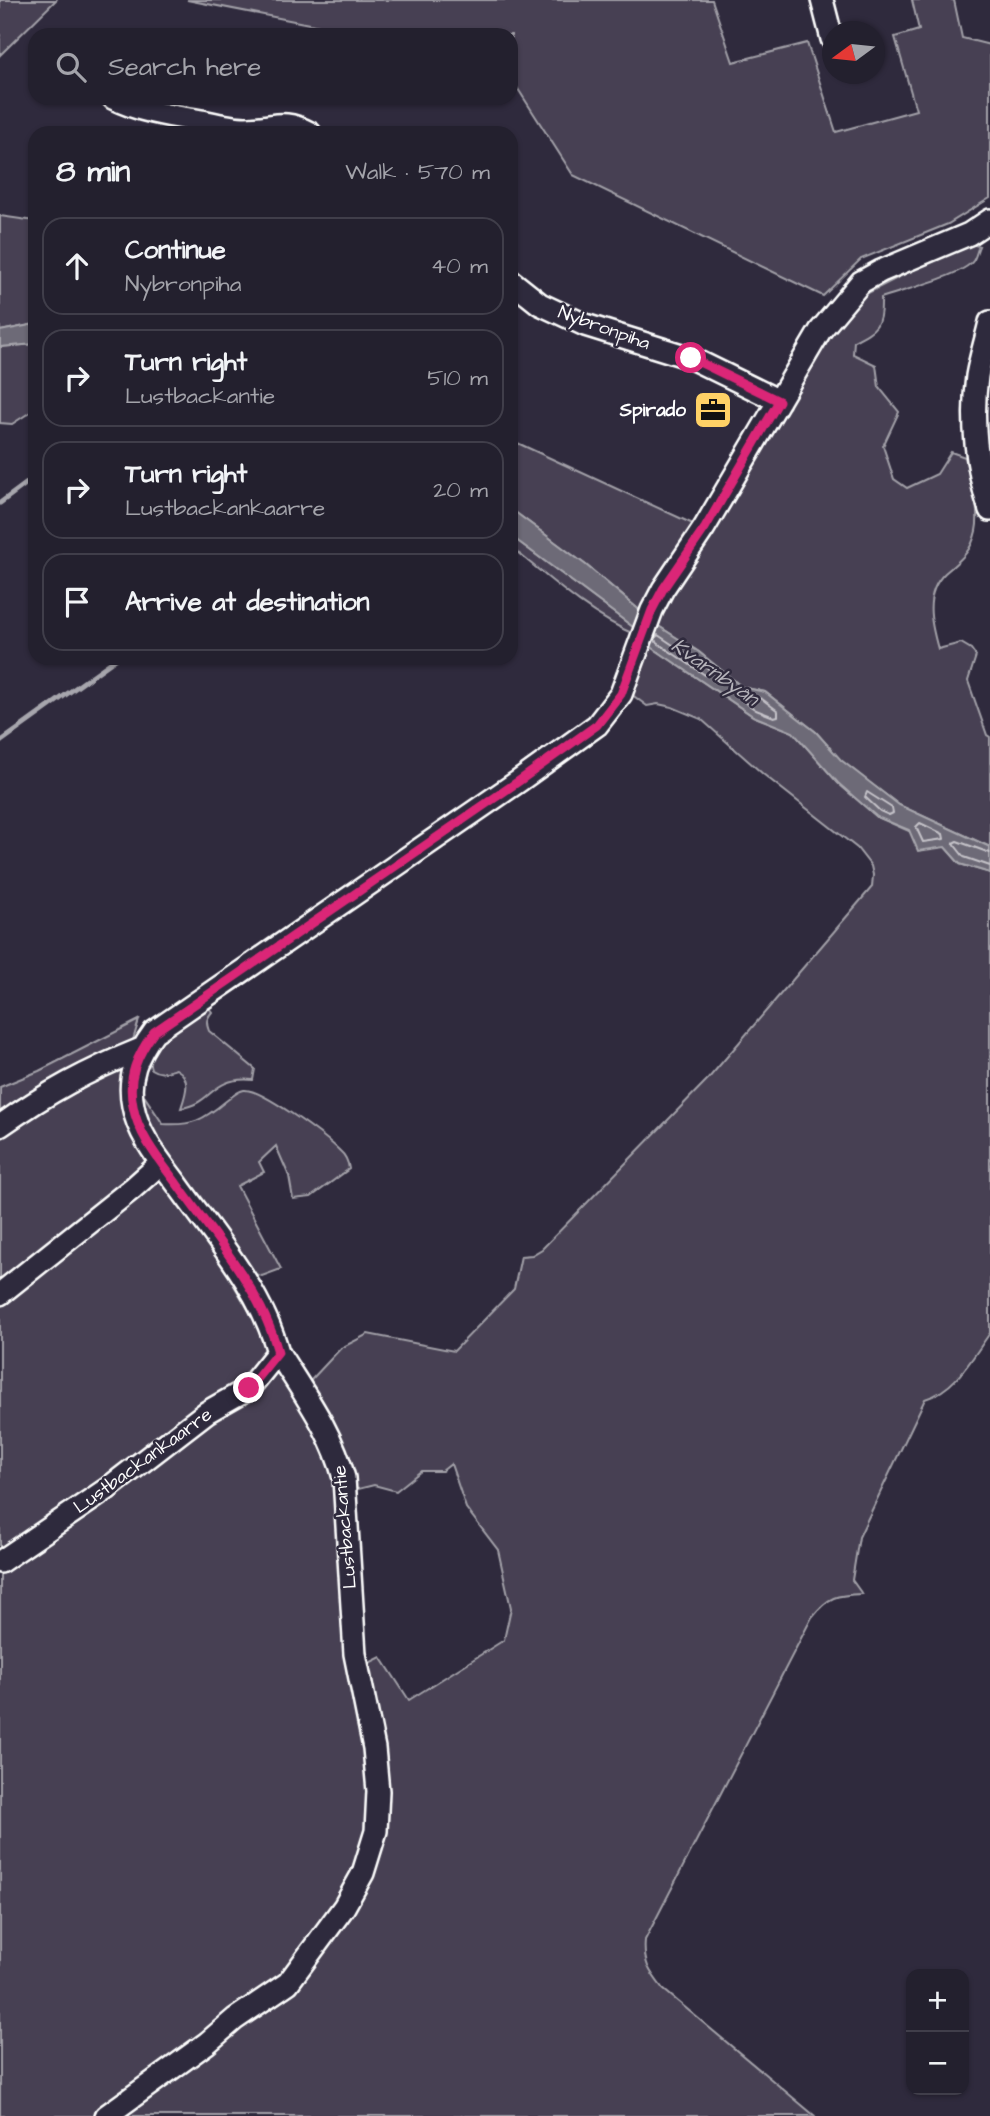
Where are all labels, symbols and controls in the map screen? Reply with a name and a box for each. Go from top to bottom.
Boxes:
north arrow [822,21,885,84]
search box [28,28,518,105]
icon: search [52,48,90,86]
text: Search here [108,49,261,85]
text: 8 min [56,151,130,193]
text: Walk · 570 m [345,156,490,188]
text: Continue [125,232,226,268]
icon: ahead [58,247,96,285]
text: 40 m [431,250,488,282]
text: Nybronpiha [125,268,241,300]
street label: Nybronpiha [554,299,654,358]
route start [675,342,706,373]
text: Turn right [125,344,247,380]
icon: right [58,359,96,397]
text: 510 m [427,362,488,394]
text: Lustbackantie [125,380,275,412]
office icon: Spirado [692,389,734,431]
place label: Spirado [619,397,686,424]
text: Turn right [125,456,247,492]
icon: right [58,471,96,509]
text: 20 m [433,474,488,506]
text: Lustbackankaarre [125,492,325,524]
icon: arrive [58,583,96,621]
text: Arrive at destination [125,584,370,620]
water label: Kvarnbyån [665,631,766,714]
route end [233,1372,264,1403]
street label: Lustbackankaarre [68,1401,218,1521]
street label: Lustbackantie [326,1464,364,1590]
map controls [906,1969,969,2095]
button: + [906,1969,969,2032]
button: − [906,2032,969,2095]

